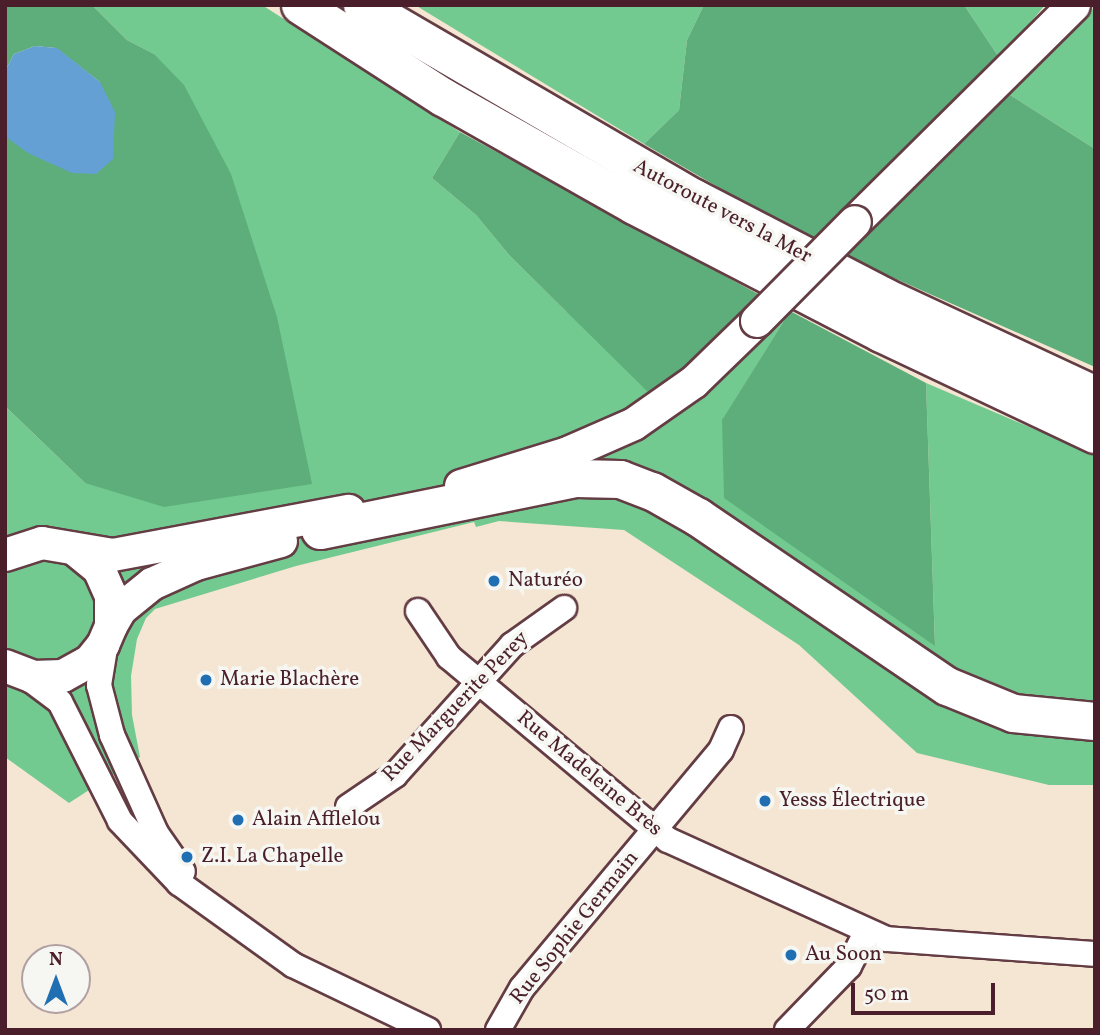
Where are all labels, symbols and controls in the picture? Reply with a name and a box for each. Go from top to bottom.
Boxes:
street label: Autoroute vers la Mer [628,154,816,270]
place label: Naturéo [508,568,583,594]
marker: Naturéo [486,573,502,589]
street label: Rue Marguerite Perey [378,626,534,788]
place label: Marie Blachère [220,667,359,693]
marker: Marie Blachère [198,672,214,688]
street label: Rue Madeleine Brès [511,706,667,842]
place label: Yesss Électrique [779,788,925,814]
marker: Yesss Électrique [757,793,773,809]
place label: Alain Afflelou [252,807,380,833]
marker: Alain Afflelou [230,812,246,828]
place label: Z.I. La Chapelle [201,844,343,870]
street label: Rue Sophie Germain [505,846,645,1010]
marker: Z.I. La Chapelle [179,849,195,865]
place label: Au Soon [805,942,882,968]
north arrow [21,944,91,1014]
text: N [49,947,63,973]
marker: Au Soon [783,947,799,963]
scale bar [855,968,998,1012]
text: 50 m [864,980,909,1009]

